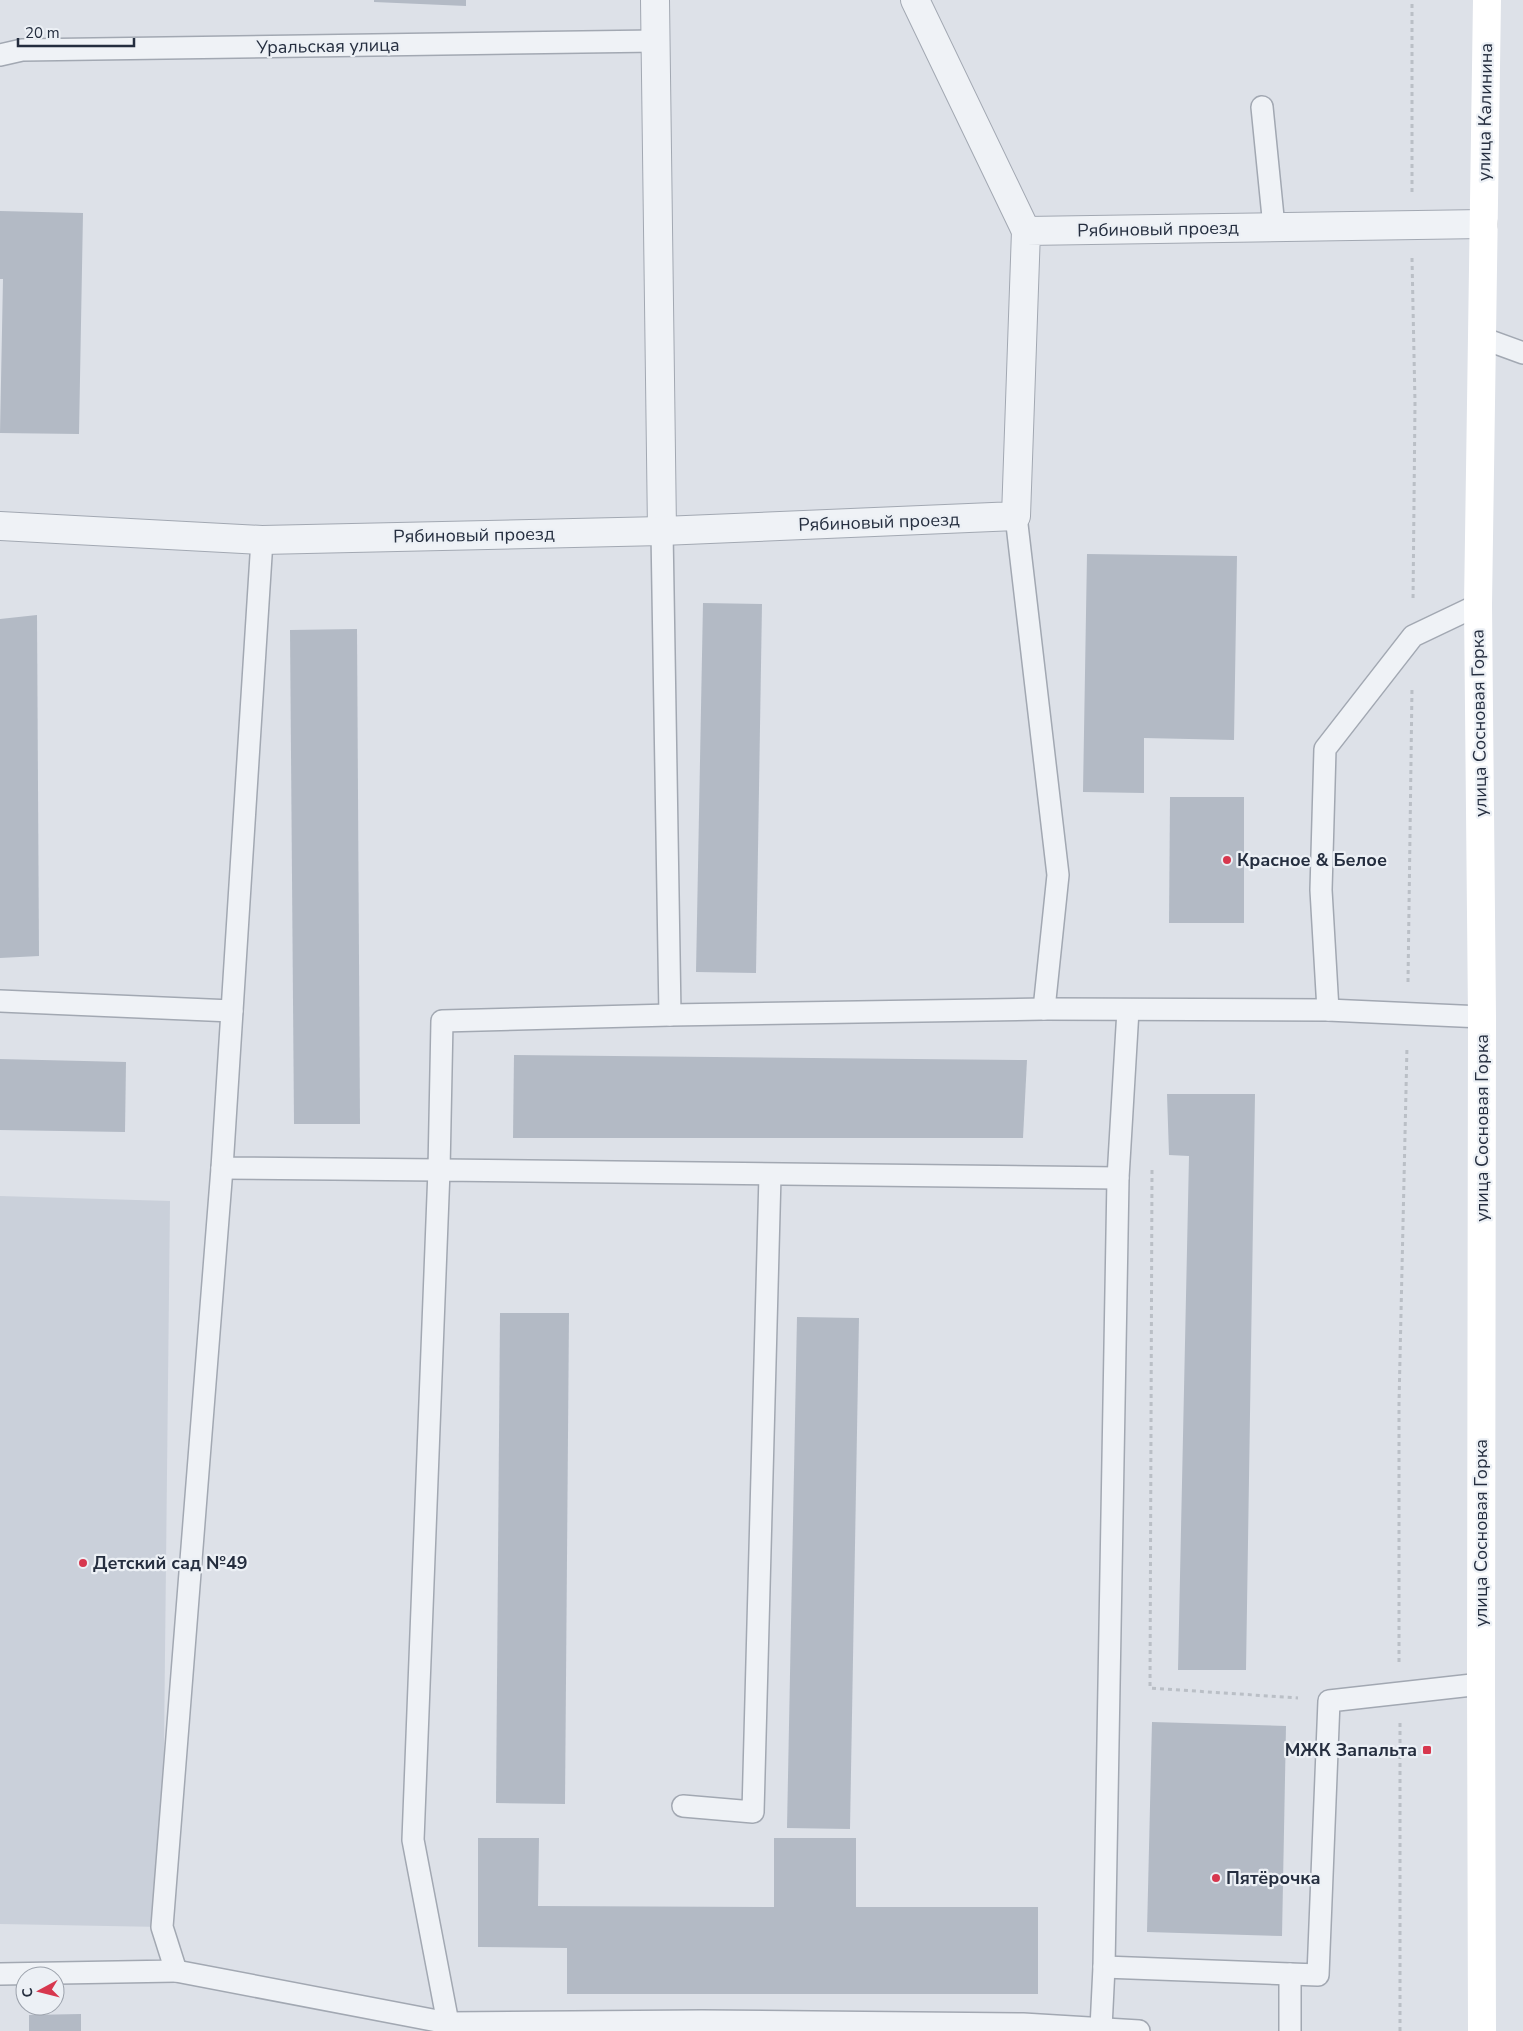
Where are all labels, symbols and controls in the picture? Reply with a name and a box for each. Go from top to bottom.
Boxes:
scale bar [18,15,134,47]
text: 20 m [25,23,60,43]
street label: Уральская улица [255,33,400,59]
street label: улица Калинина [1472,43,1498,181]
street label: Рябиновый проезд [1077,216,1239,242]
street label: Рябиновый проезд [798,507,961,537]
street label: Рябиновый проезд [393,522,555,548]
street label: улица Сосновая Горка [1465,629,1493,817]
place label: Красное & Белое [1237,848,1387,872]
marker: Красное & Белое [1221,854,1233,866]
street label: улица Сосновая Горка [1470,1034,1494,1222]
street label: улица Сосновая Горка [1469,1439,1493,1627]
place label: Детский сад №49 [93,1551,248,1575]
marker: Детский сад №49 [77,1557,89,1569]
place label: МЖК Запальта [1285,1738,1417,1762]
marker: МЖК Запальта [1421,1744,1433,1756]
place label: Пятёрочка [1226,1866,1321,1890]
marker: Пятёрочка [1210,1872,1222,1884]
north arrow [15,1966,65,2016]
text: С [18,1986,38,1998]

